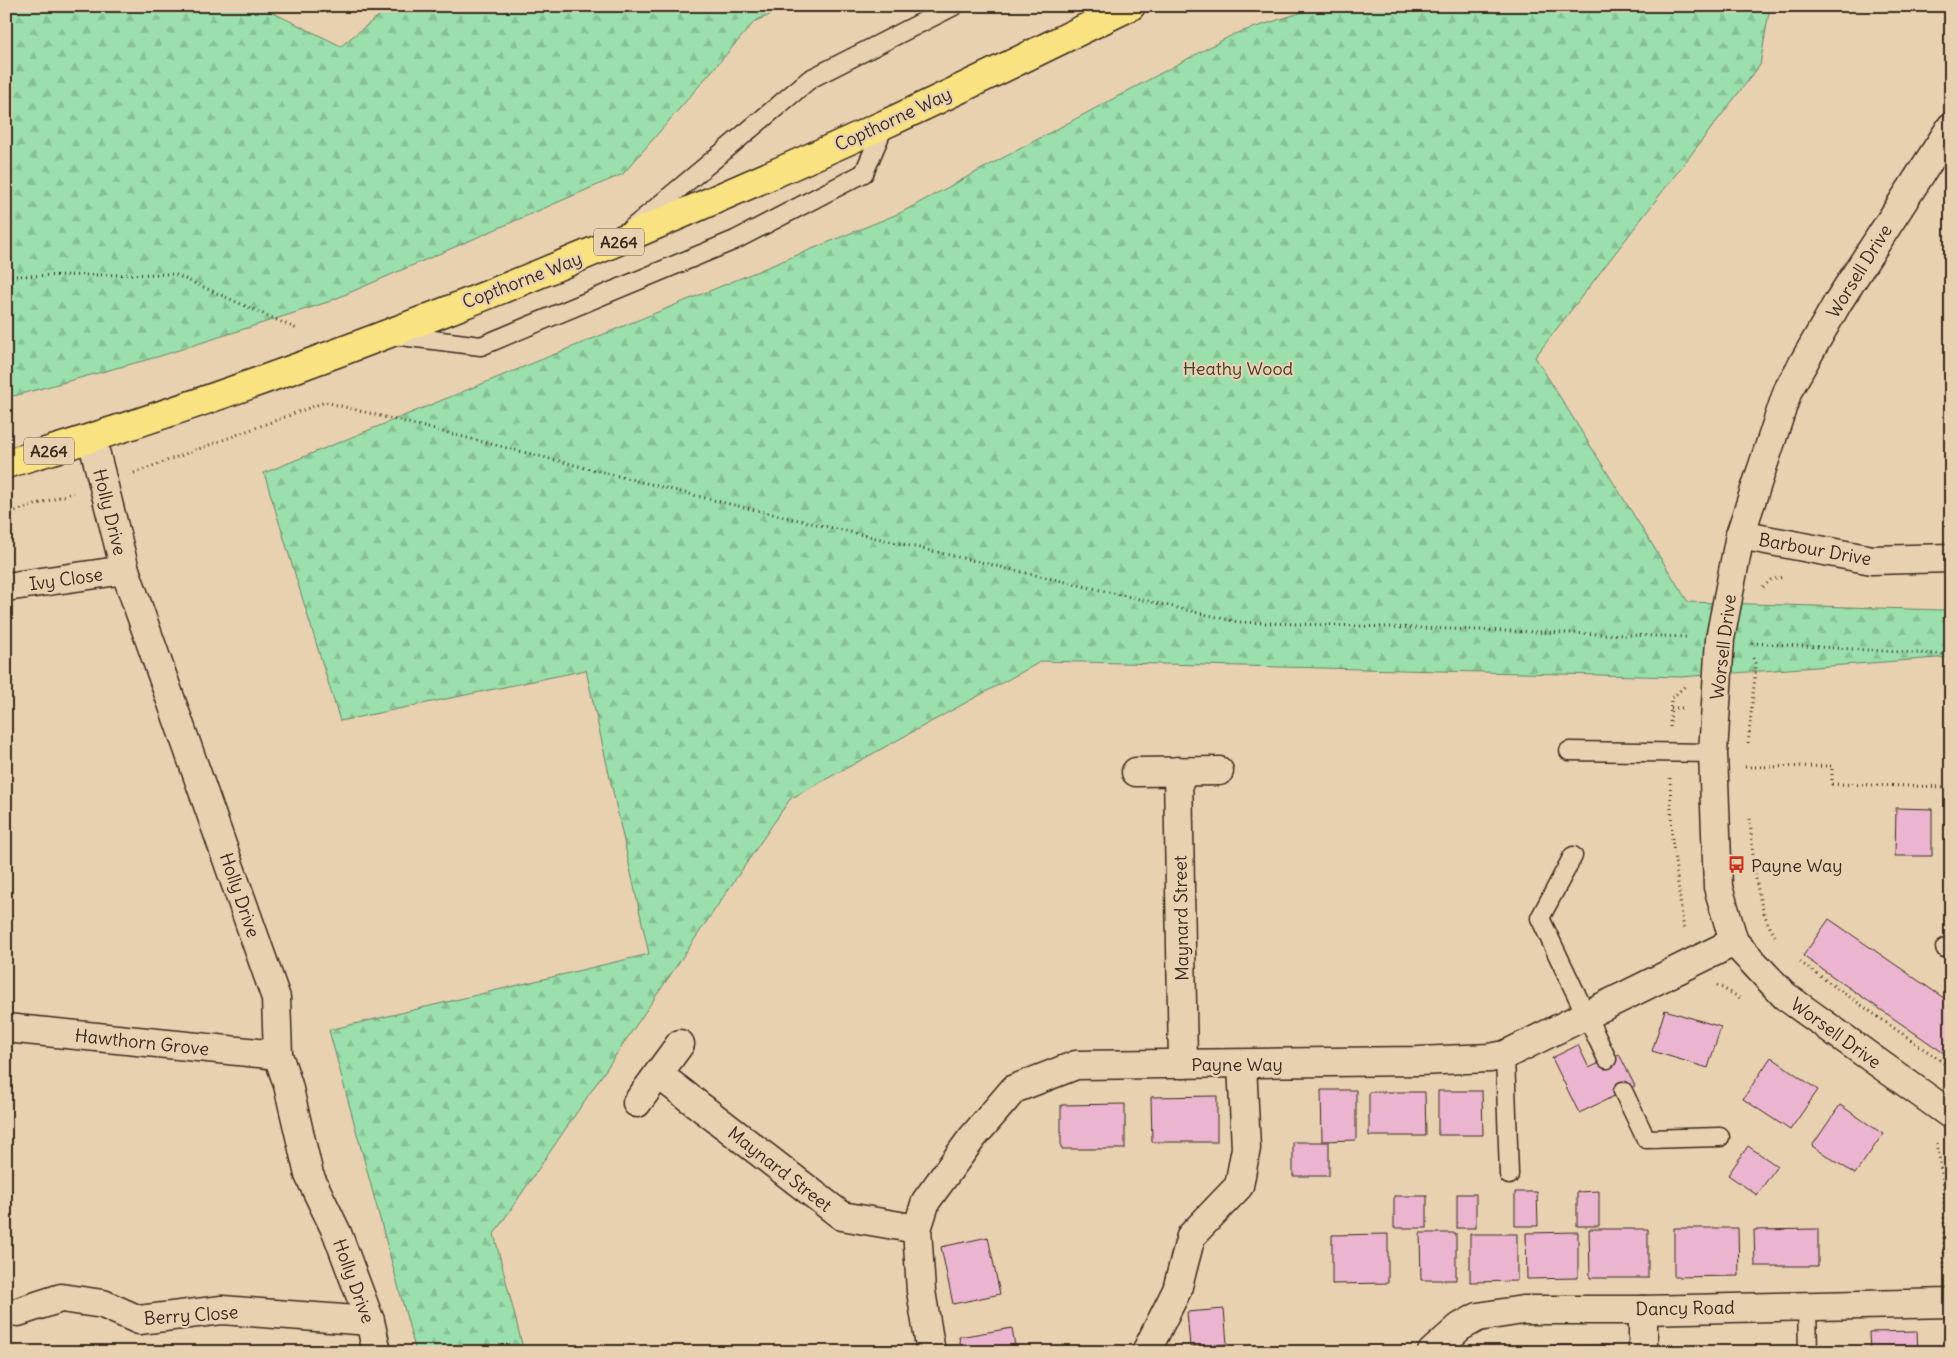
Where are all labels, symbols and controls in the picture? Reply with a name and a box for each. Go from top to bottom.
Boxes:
street label: Copthorne Way [831,82,955,156]
street label: Worsell Drive [1821,220,1897,322]
road number: A264 [594,228,644,256]
street label: Copthorne Way [459,247,585,313]
park label: Heathy Wood [1183,357,1294,380]
road number: A264 [24,438,74,464]
street label: Holly Drive [88,466,132,558]
street label: Barbour Drive [1757,528,1873,570]
street label: Ivy Close [28,562,104,596]
street label: Worsell Drive [1705,593,1741,701]
street label: Holly Drive [215,850,265,940]
place label: Payne Way [1751,854,1842,877]
street label: Maynard Street [1168,855,1194,981]
bus stop icon: Payne Way [1727,855,1747,875]
street label: Worsell Drive [1786,993,1886,1073]
street label: Hawthorn Grove [74,1024,210,1060]
street label: Payne Way [1191,1053,1283,1076]
street label: Maynard Street [723,1121,837,1217]
street label: Holly Drive [328,1236,380,1326]
street label: Dancy Road [1635,1296,1735,1320]
street label: Berry Close [143,1300,239,1330]

